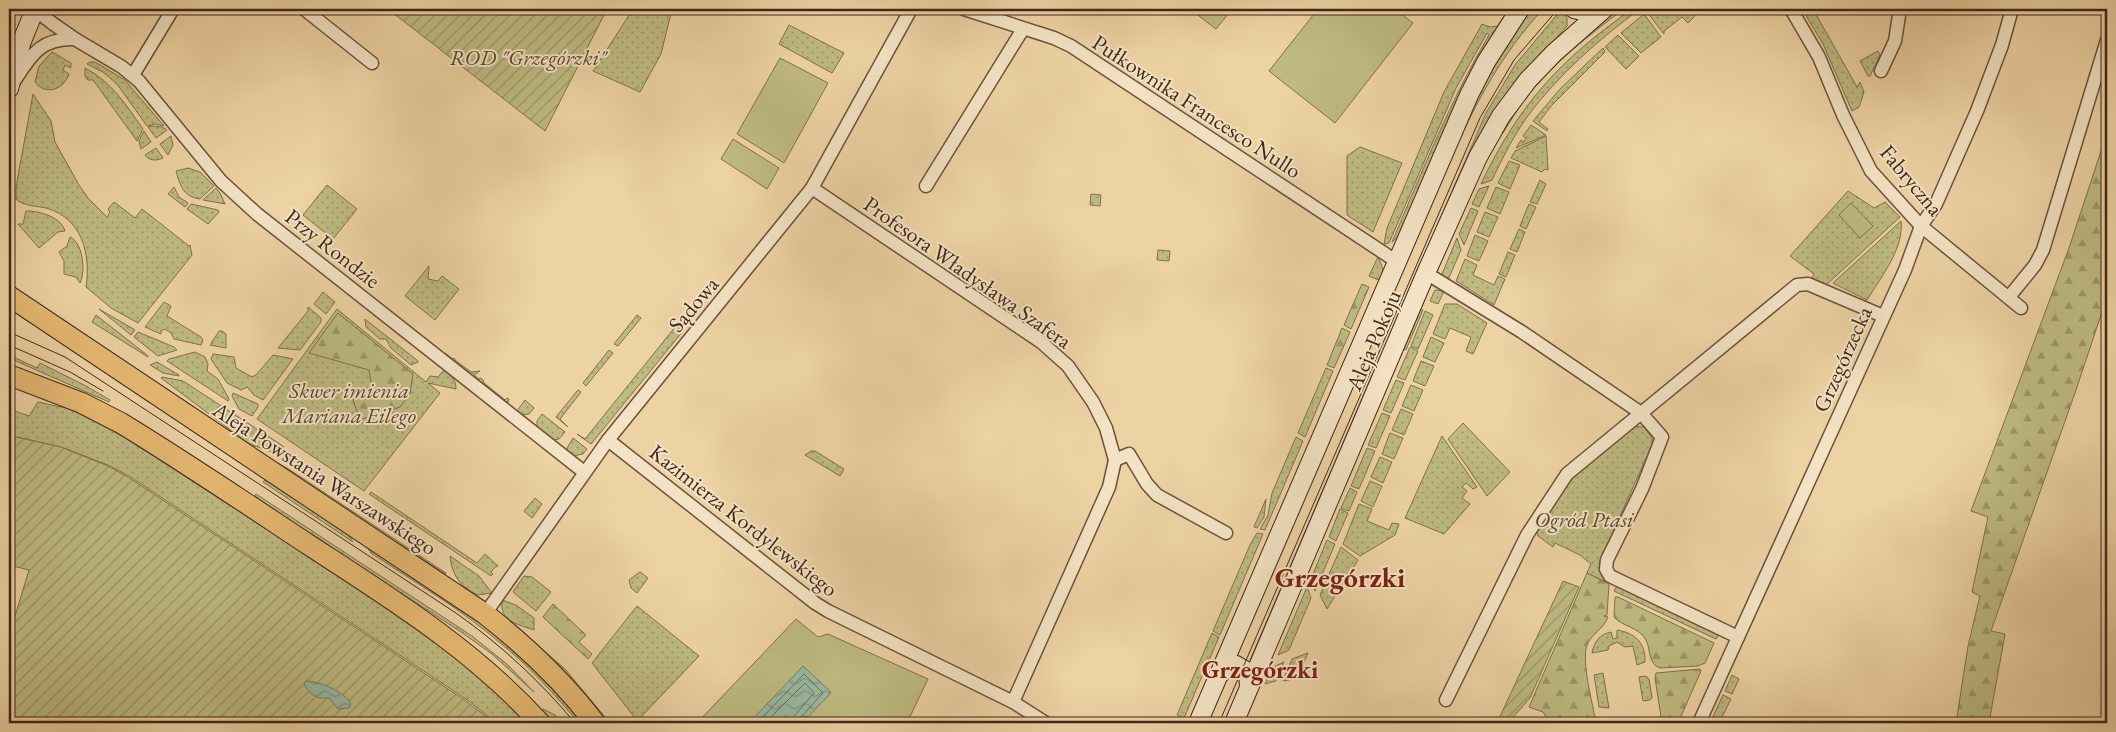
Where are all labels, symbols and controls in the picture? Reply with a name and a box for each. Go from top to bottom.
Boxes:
street label: Pułkownika Francesco Nullo [1087,28,1307,185]
park label: ROD "Grzegórzki" [449,43,609,72]
street label: Fabryczna [1873,139,1950,222]
street label: Profesora Władysława Szafera [858,189,1078,355]
street label: Przy Rondzie [279,202,387,295]
street label: Sądowa [662,270,725,338]
street label: Aleja Pokoju [1339,285,1408,396]
street label: Grzegórzecka [1806,302,1879,417]
park label: Skwer imienia Mariana Eilego [280,376,416,430]
street label: Aleja Powstania Warszawskiego [206,394,442,562]
street label: Kazimierza Kordylewskiego [643,438,844,603]
park label: Ogród Ptasi [1534,505,1635,534]
district label: Grzegórzki [1275,559,1405,595]
district label: Grzegórzki [1202,653,1319,686]

